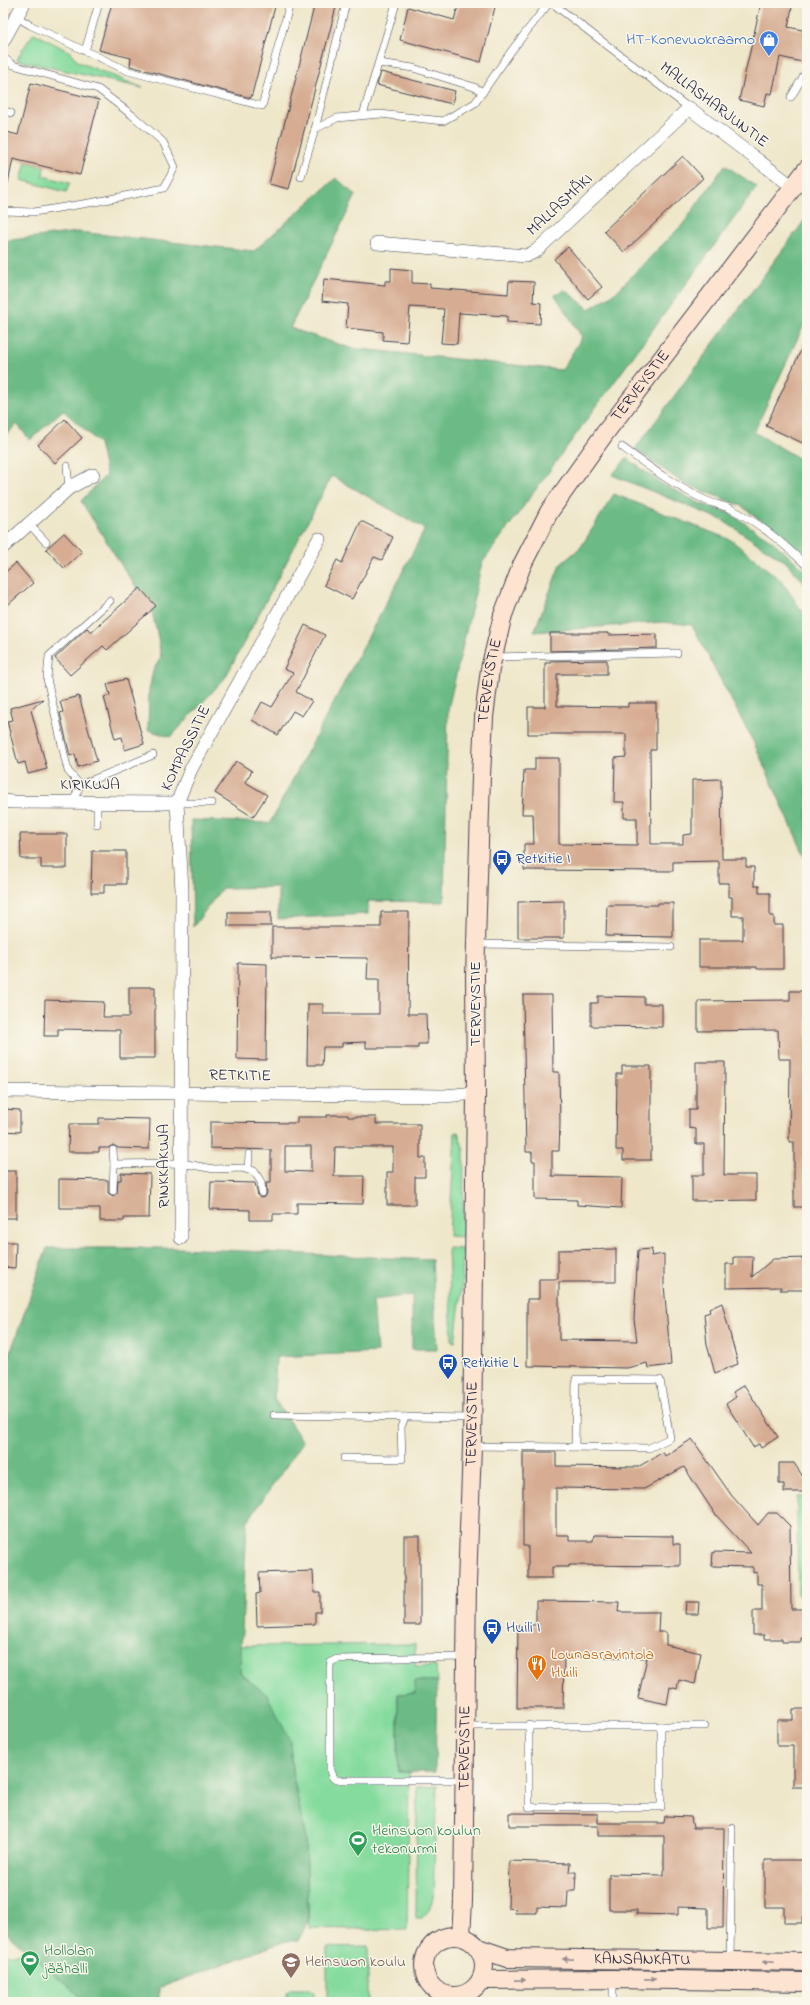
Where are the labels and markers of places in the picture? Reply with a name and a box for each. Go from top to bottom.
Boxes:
place label: HT-Konevuokraamo [626,28,755,52]
shop icon: HT-Konevuokraamo [758,29,780,57]
place label: Retkitie I [516,847,570,871]
bus stop icon: Retkitie I [491,848,513,876]
place label: Retkitie L [462,1351,519,1375]
bus stop icon: Retkitie L [437,1352,459,1380]
place label: Huili I [506,1616,541,1640]
bus stop icon: Huili I [481,1617,503,1645]
place label: Lounasravintola Huili [551,1643,654,1685]
restaurant icon: Lounasravintola Huili [526,1653,548,1681]
place label: Heinsuon koulun tekonurmi [372,1819,481,1861]
sports icon: Heinsuon koulun tekonurmi [347,1829,369,1857]
place label: Hollolan jäähalli [42,1939,94,1981]
sports icon: Hollolan jäähalli [19,1949,41,1977]
place label: Heinsuon koulu [305,1950,406,1974]
school or university icon: Heinsuon koulu [280,1951,302,1979]

